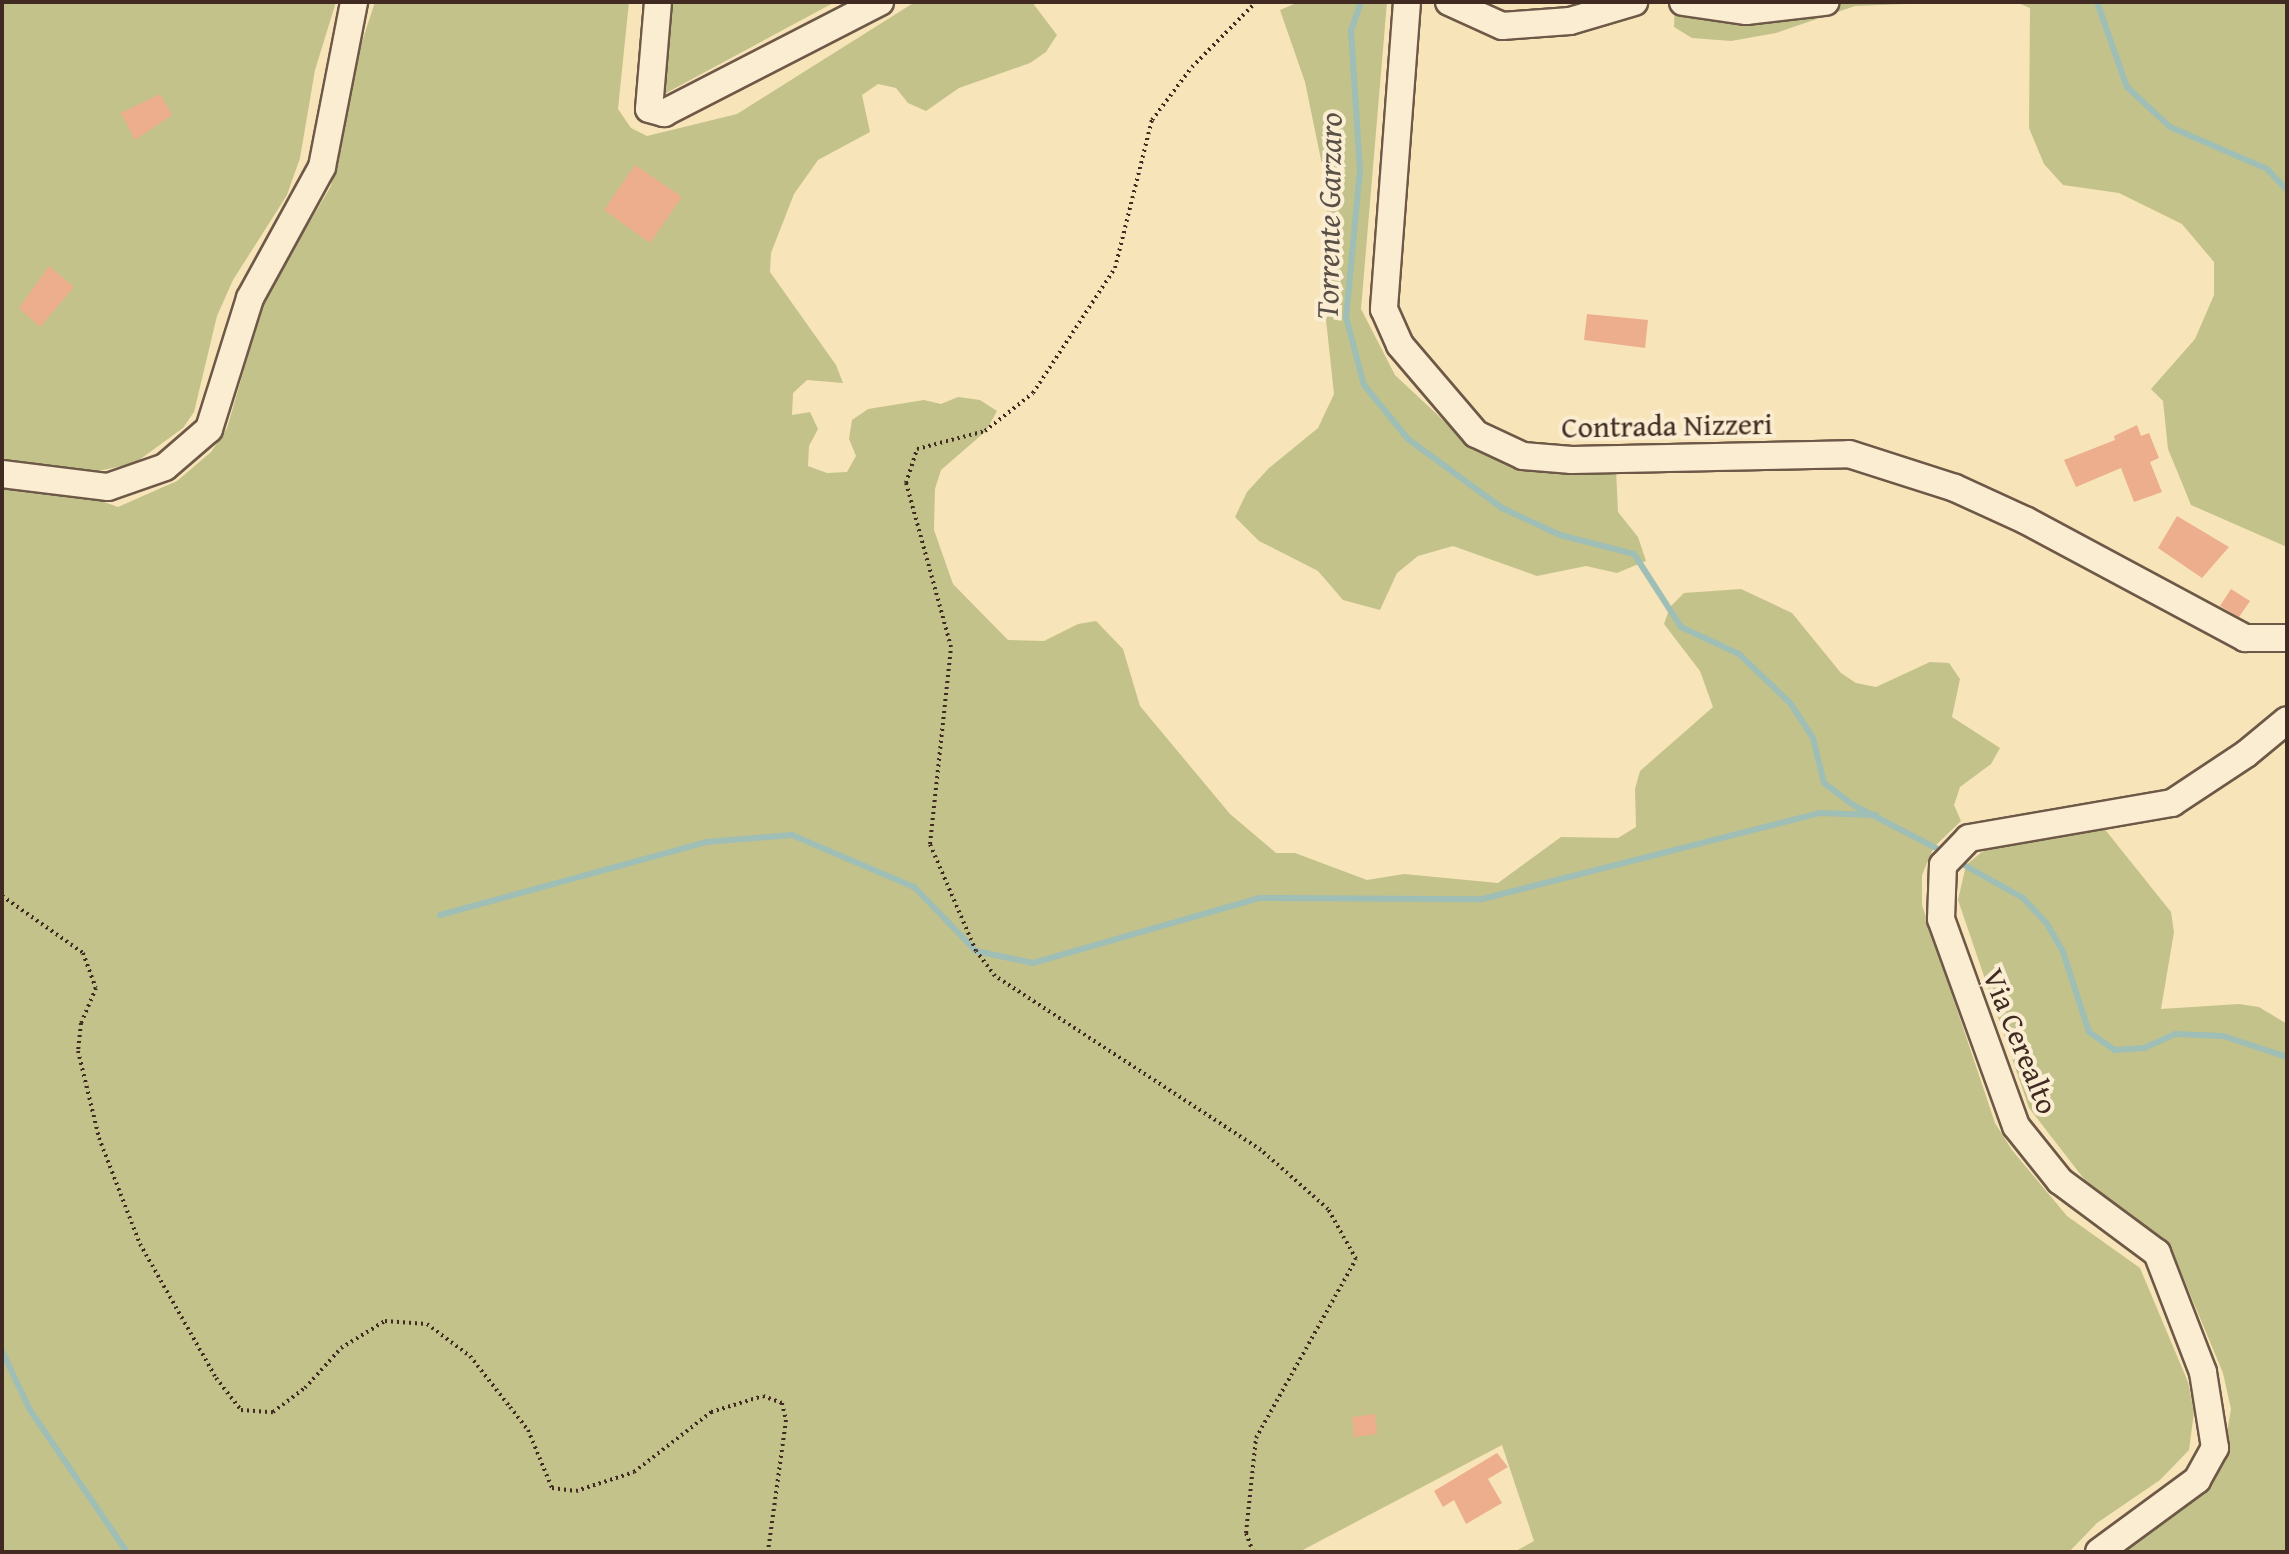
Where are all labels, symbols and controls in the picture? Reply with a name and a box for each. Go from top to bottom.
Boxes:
water label: Torrente Garzaro [1308,112,1350,320]
street label: Contrada Nizzeri [1561,405,1773,445]
street label: Via Cerealto [1976,963,2066,1119]

